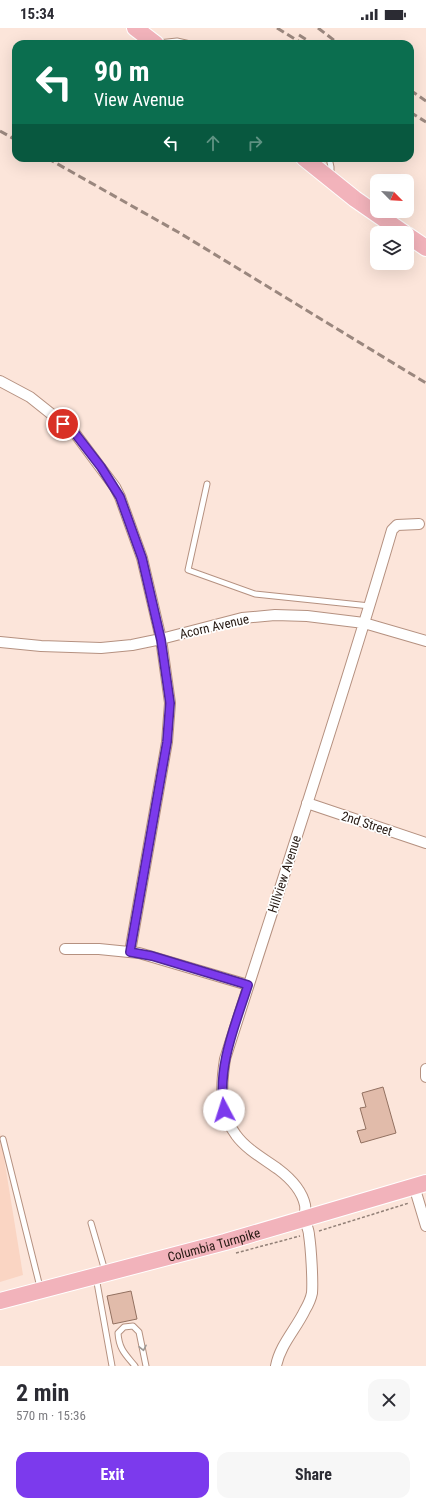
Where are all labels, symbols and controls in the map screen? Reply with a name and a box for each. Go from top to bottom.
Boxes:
text: 15:34 [20,5,54,23]
text: 90 m [94,55,150,88]
icon: left [28,56,80,108]
text: View Avenue [94,89,184,110]
icon: left [160,132,182,154]
icon: ahead [202,132,224,154]
icon: right [244,132,266,154]
north arrow [370,174,414,218]
map controls [370,174,414,270]
button: layers [370,226,414,270]
pin [46,407,80,441]
icon: arrive [52,413,74,435]
street label: Acorn Avenue [178,611,250,642]
street label: 2nd Street [340,808,394,839]
street label: Hillview Avenue [265,834,304,915]
position arrow [203,1089,245,1131]
street label: Columbia Turnpike [166,1225,262,1265]
one-way arrow [138,1345,146,1351]
text: 2 min [16,1379,69,1407]
button: close [368,1379,410,1421]
text: 570 m · 15:36 [16,1408,86,1423]
button: Exit [16,1452,209,1498]
button: Share [217,1452,410,1498]

